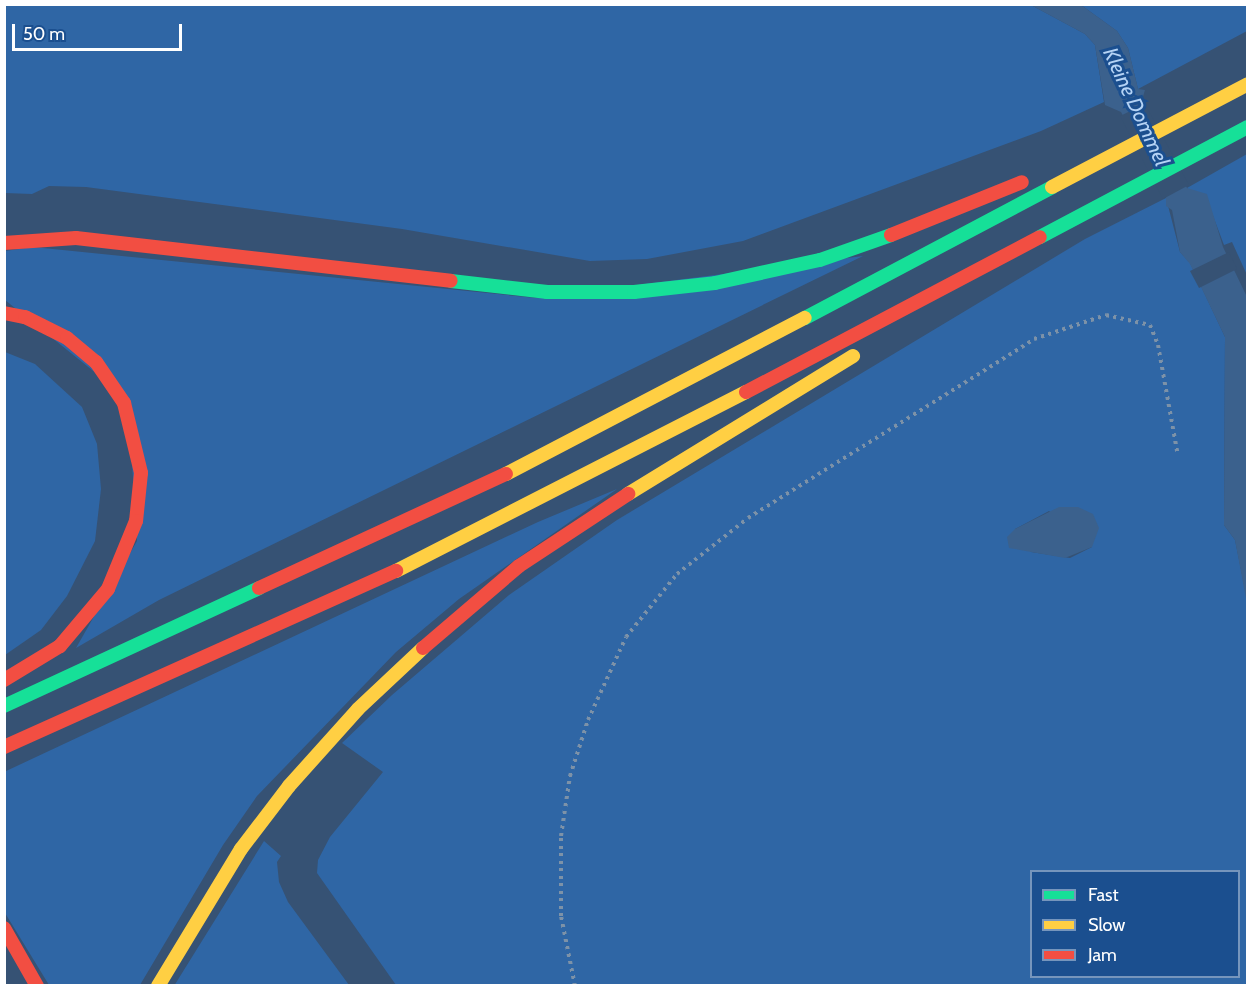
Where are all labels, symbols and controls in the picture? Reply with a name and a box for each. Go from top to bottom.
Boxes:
scale bar [15,12,184,50]
text: 50 m [23,23,65,45]
water label: Kleine Dommel [1097,44,1175,170]
legend [1030,870,1240,978]
text: Fast [1088,884,1119,906]
text: Slow [1088,914,1125,936]
text: Jam [1088,944,1117,966]

